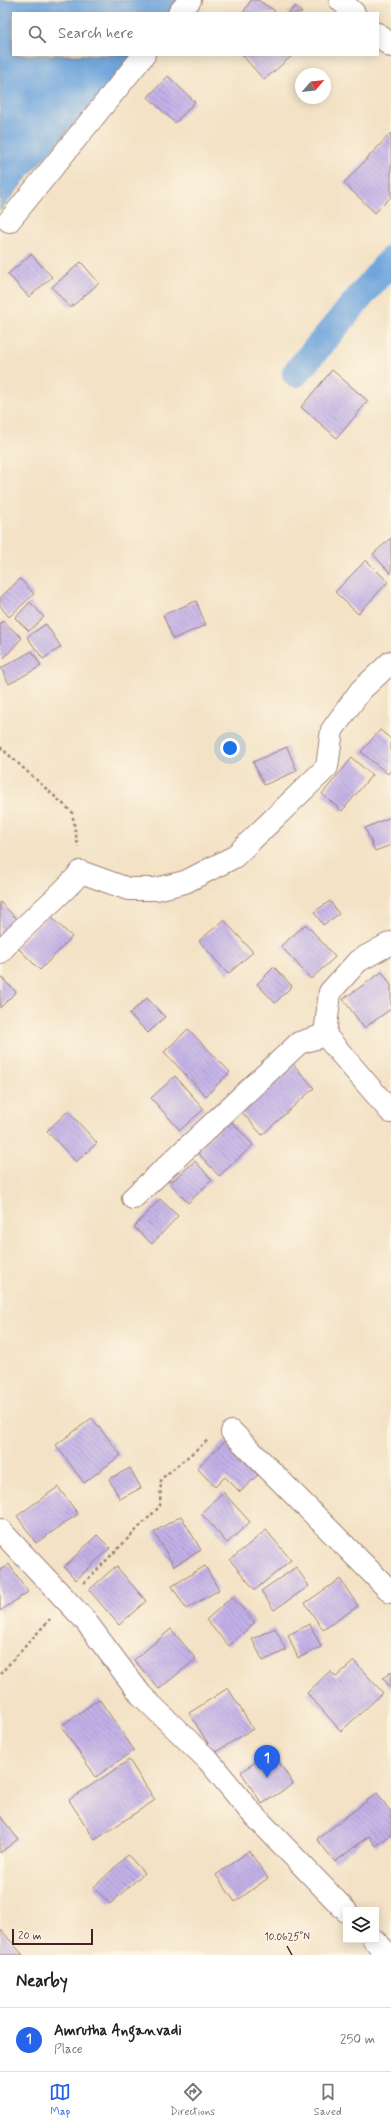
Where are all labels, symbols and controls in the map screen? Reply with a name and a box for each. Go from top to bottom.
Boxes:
search box [12,12,379,56]
icon: search [26,23,48,45]
text: Search here [58,24,134,44]
north arrow [295,68,331,104]
your location [220,738,240,758]
pin: 1 [254,1745,280,1778]
map controls [343,1907,379,1943]
button: layers [343,1907,379,1943]
scale bar [12,1927,93,1946]
text: 20 m [18,1929,41,1943]
text: 10.0625°N [264,1930,310,1944]
text: Nearby [16,1970,68,1992]
text: Amrutha Anganvadi [54,2021,182,2041]
text: 1 [26,2031,32,2048]
text: 250 m [340,2031,375,2048]
text: Place [54,2041,83,2058]
tab: Map [49,2081,71,2119]
tab: Directions [170,2081,215,2119]
tab: Saved [314,2081,342,2119]

